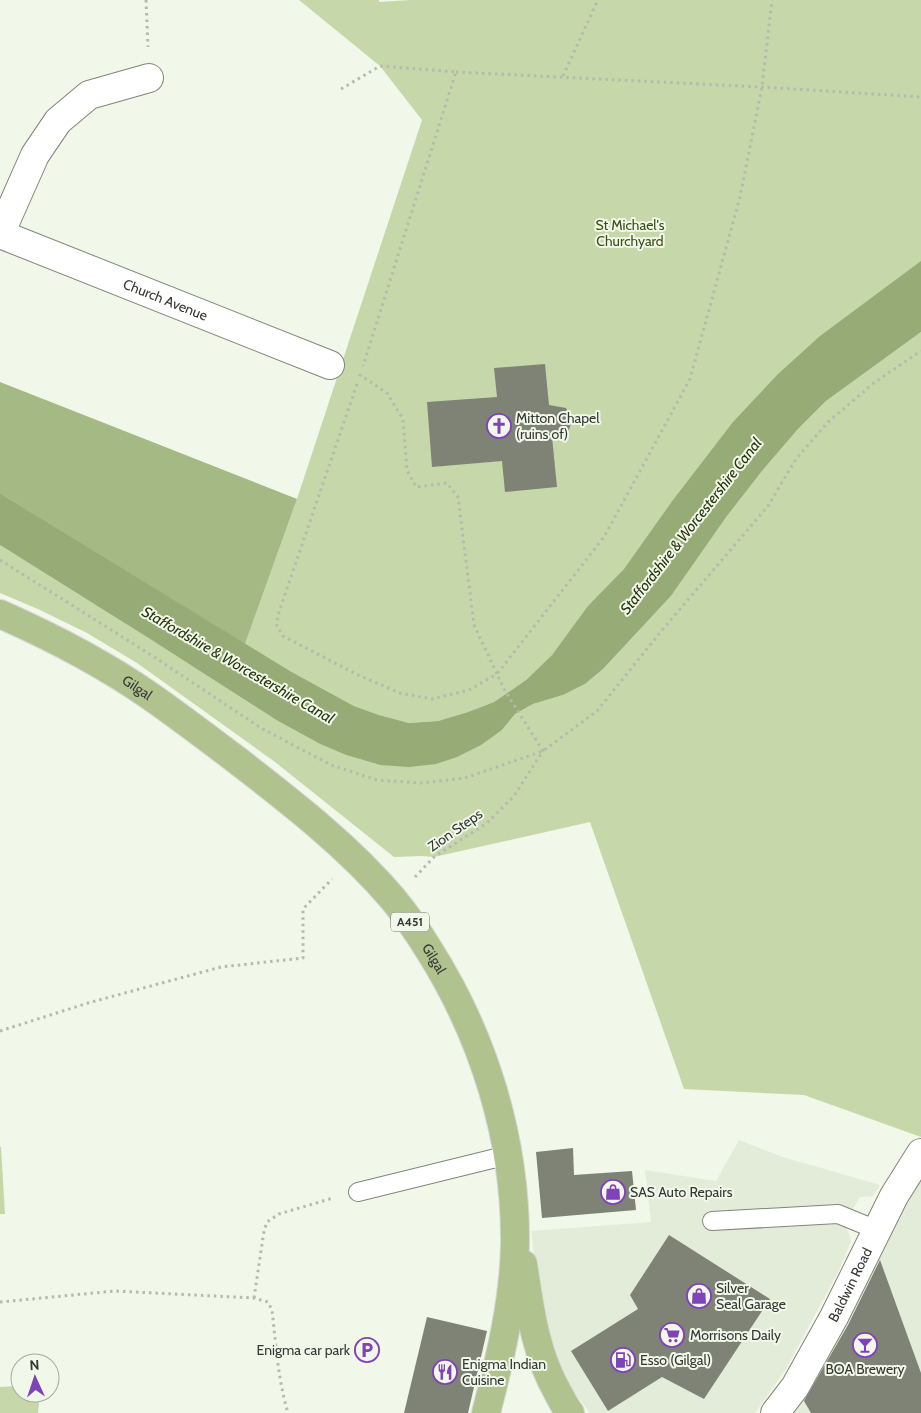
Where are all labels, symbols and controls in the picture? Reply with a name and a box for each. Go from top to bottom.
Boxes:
park label: St Michael's Churchyard [595,216,665,250]
street label: Church Avenue [121,275,210,325]
place label: Mitton Chapel (ruins of) [516,409,600,443]
church icon: Mitton Chapel (ruins of) [486,413,512,439]
water label: Staffordshire & Worcestershire Canal [617,434,766,618]
water label: Staffordshire & Worcestershire Canal [139,603,338,728]
street label: Gilgal [119,671,157,704]
street label: Zion Steps [424,805,486,855]
road number: A451 [391,912,429,932]
street label: Gilgal [418,940,451,978]
shop icon: SAS Auto Repairs [600,1179,626,1205]
place label: SAS Auto Repairs [630,1183,733,1201]
street label: Baldwin Road [824,1245,876,1325]
place label: Silver Seal Garage [716,1279,786,1313]
shop icon: Silver Seal Garage [686,1283,712,1309]
supermarket icon: Morrisons Daily [659,1322,685,1348]
place label: Morrisons Daily [690,1326,781,1344]
bar icon: BOA Brewery [852,1332,878,1358]
parking icon: Enigma car park [354,1337,380,1363]
place label: Enigma car park [257,1341,351,1359]
fuel station icon: Esso (Gilgal) [610,1347,636,1373]
place label: Esso (Gilgal) [640,1351,711,1369]
north arrow [10,1353,60,1403]
place label: Enigma Indian Cuisine [462,1355,546,1389]
text: N [29,1356,40,1374]
restaurant icon: Enigma Indian Cuisine [432,1359,458,1385]
place label: BOA Brewery [825,1360,905,1378]

